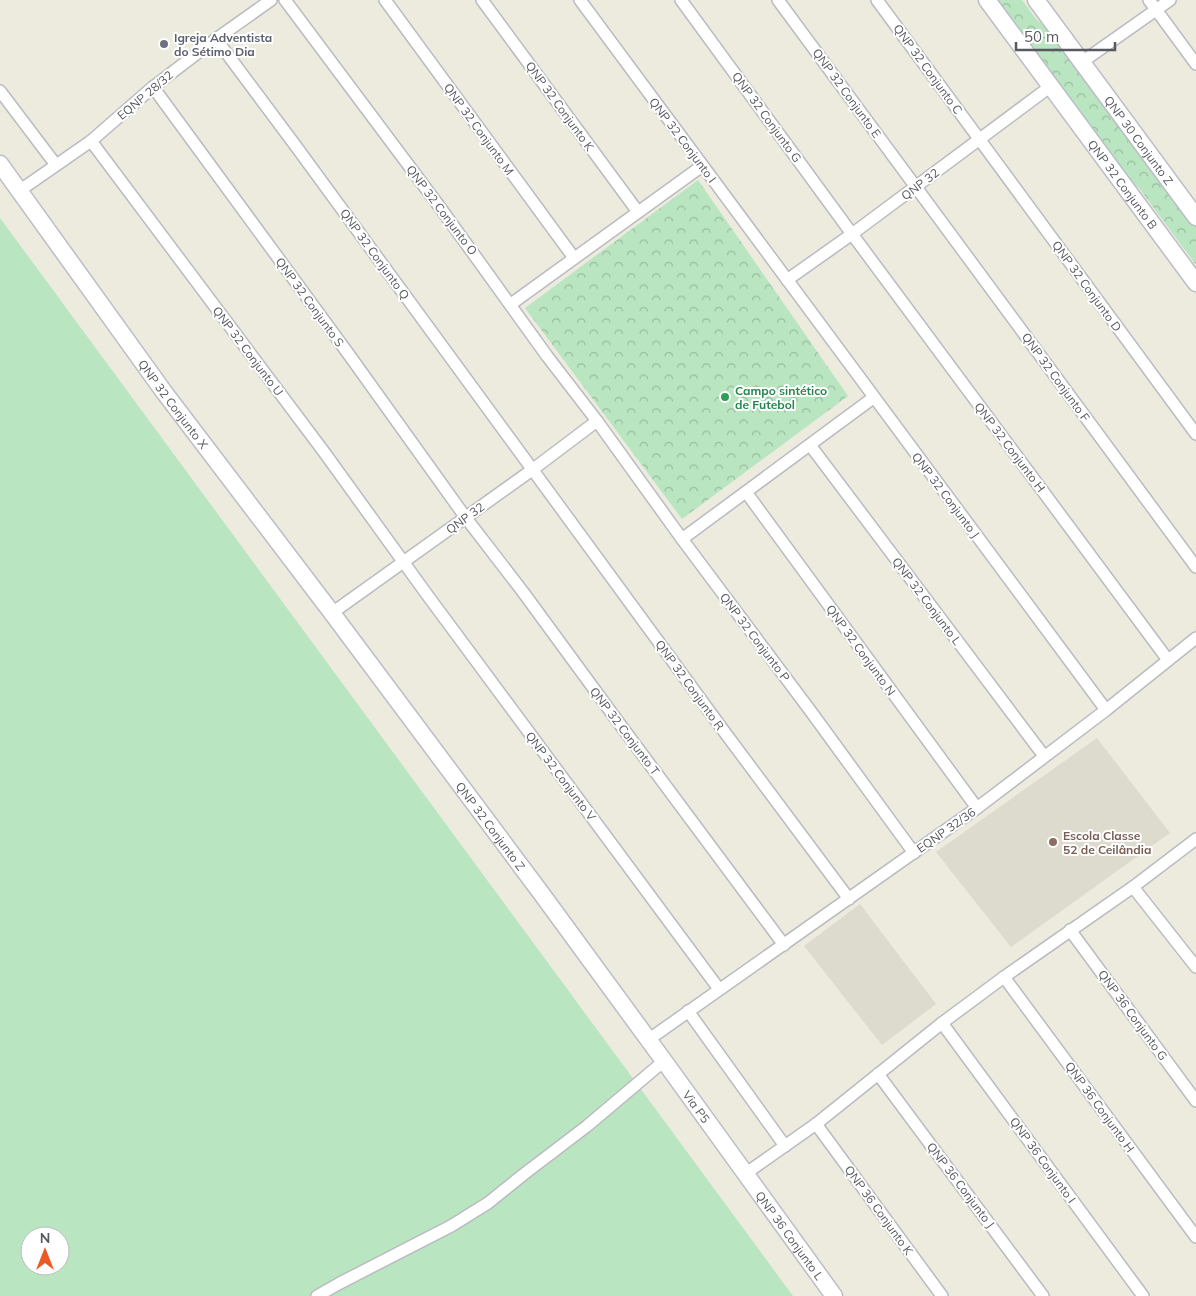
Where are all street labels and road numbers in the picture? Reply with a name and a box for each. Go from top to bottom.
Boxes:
street label: QNP 32 Conjunto C [890,21,966,117]
street label: QNP 32 Conjunto E [810,46,884,140]
street label: QNP 32 Conjunto K [523,58,598,154]
street label: EQNP 28/32 [114,67,176,123]
street label: QNP 32 Conjunto G [729,69,805,165]
street label: QNP 32 Conjunto M [441,80,517,178]
street label: QNP 30 Conjunto Z [1102,93,1177,187]
street label: QNP 32 Conjunto I [646,95,720,185]
street label: QNP 32 Conjunto B [1085,136,1161,232]
street label: QNP 32 Conjunto O [403,162,481,258]
street label: QNP 32 [898,165,942,203]
street label: QNP 32 Conjunto Q [337,206,413,302]
street label: QNP 32 Conjunto D [1049,238,1125,334]
street label: QNP 32 Conjunto S [273,254,347,350]
street label: QNP 32 Conjunto U [209,303,287,399]
street label: QNP 32 Conjunto F [1019,330,1093,425]
street label: QNP 32 Conjunto X [135,356,212,451]
street label: QNP 32 Conjunto H [971,399,1049,495]
street label: QNP 32 Conjunto J [909,449,983,541]
street label: QNP 32 [443,499,487,537]
street label: QNP 32 Conjunto L [889,554,965,648]
street label: QNP 32 Conjunto P [717,590,793,684]
street label: QNP 32 Conjunto N [823,602,899,698]
street label: QNP 32 Conjunto R [652,637,728,733]
street label: QNP 32 Conjunto T [587,684,664,779]
street label: QNP 32 Conjunto V [523,728,600,824]
street label: QNP 32 Conjunto Z [453,779,529,873]
street label: EQNP 32/36 [914,804,978,856]
street label: QNP 36 Conjunto G [1095,967,1171,1063]
street label: QNP 36 Conjunto H [1062,1059,1138,1155]
street label: Via P5 [680,1087,714,1126]
street label: QNP 36 Conjunto I [1007,1114,1079,1206]
street label: QNP 36 Conjunto J [924,1139,998,1231]
street label: QNP 36 Conjunto K [842,1162,917,1258]
street label: QNP 36 Conjunto L [753,1188,827,1283]

